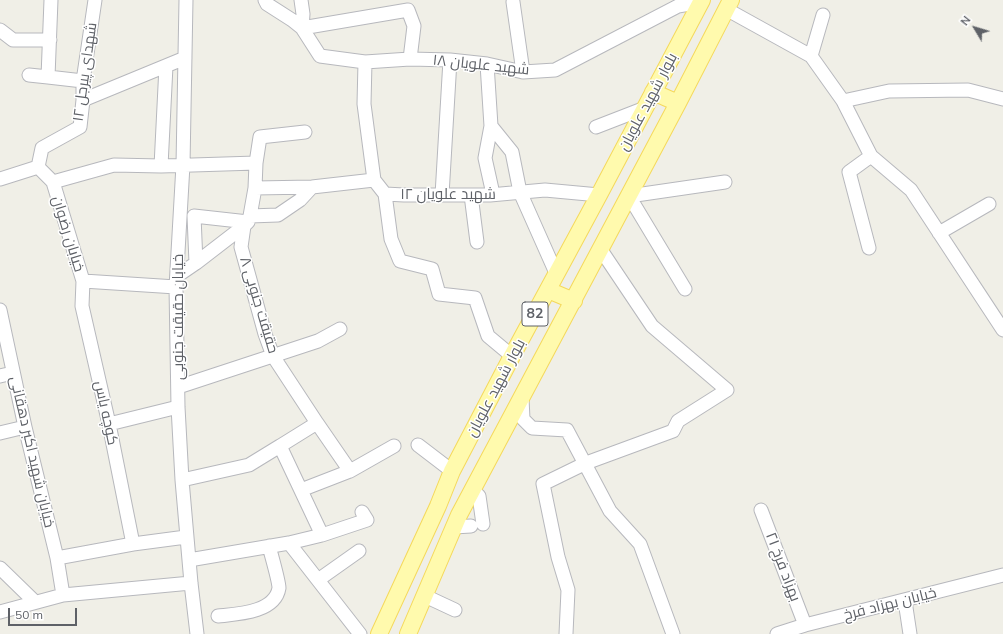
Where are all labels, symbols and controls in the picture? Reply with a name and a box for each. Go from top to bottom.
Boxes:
north arrow [955,8,995,48]
text: N [957,13,974,28]
street label: شهدای پیرجل ۱۲ [69,21,101,123]
street label: بلوار شهید علویان [615,50,681,154]
street label: شهید علویان ۱۸ [432,51,530,79]
street label: شهید علویان ۱۲ [400,185,496,203]
street label: خیابان رضوان [48,194,88,274]
street label: خیابان حقیقت جنوبی [169,254,187,380]
street label: حقیقت جنوبی ۸ [236,255,282,355]
road number: 82 [522,302,548,326]
street label: بلوار شهید علویان [463,336,529,440]
street label: خیابان شهید اکبر دهقانی [6,375,58,529]
street label: کوچه یاس [90,379,122,447]
street label: بهزاد فرخ ۲۱ [762,530,804,604]
street label: خیابان بهزاد فرخ [842,584,938,624]
scale bar [10,600,79,626]
text: 50 m [15,607,43,622]

